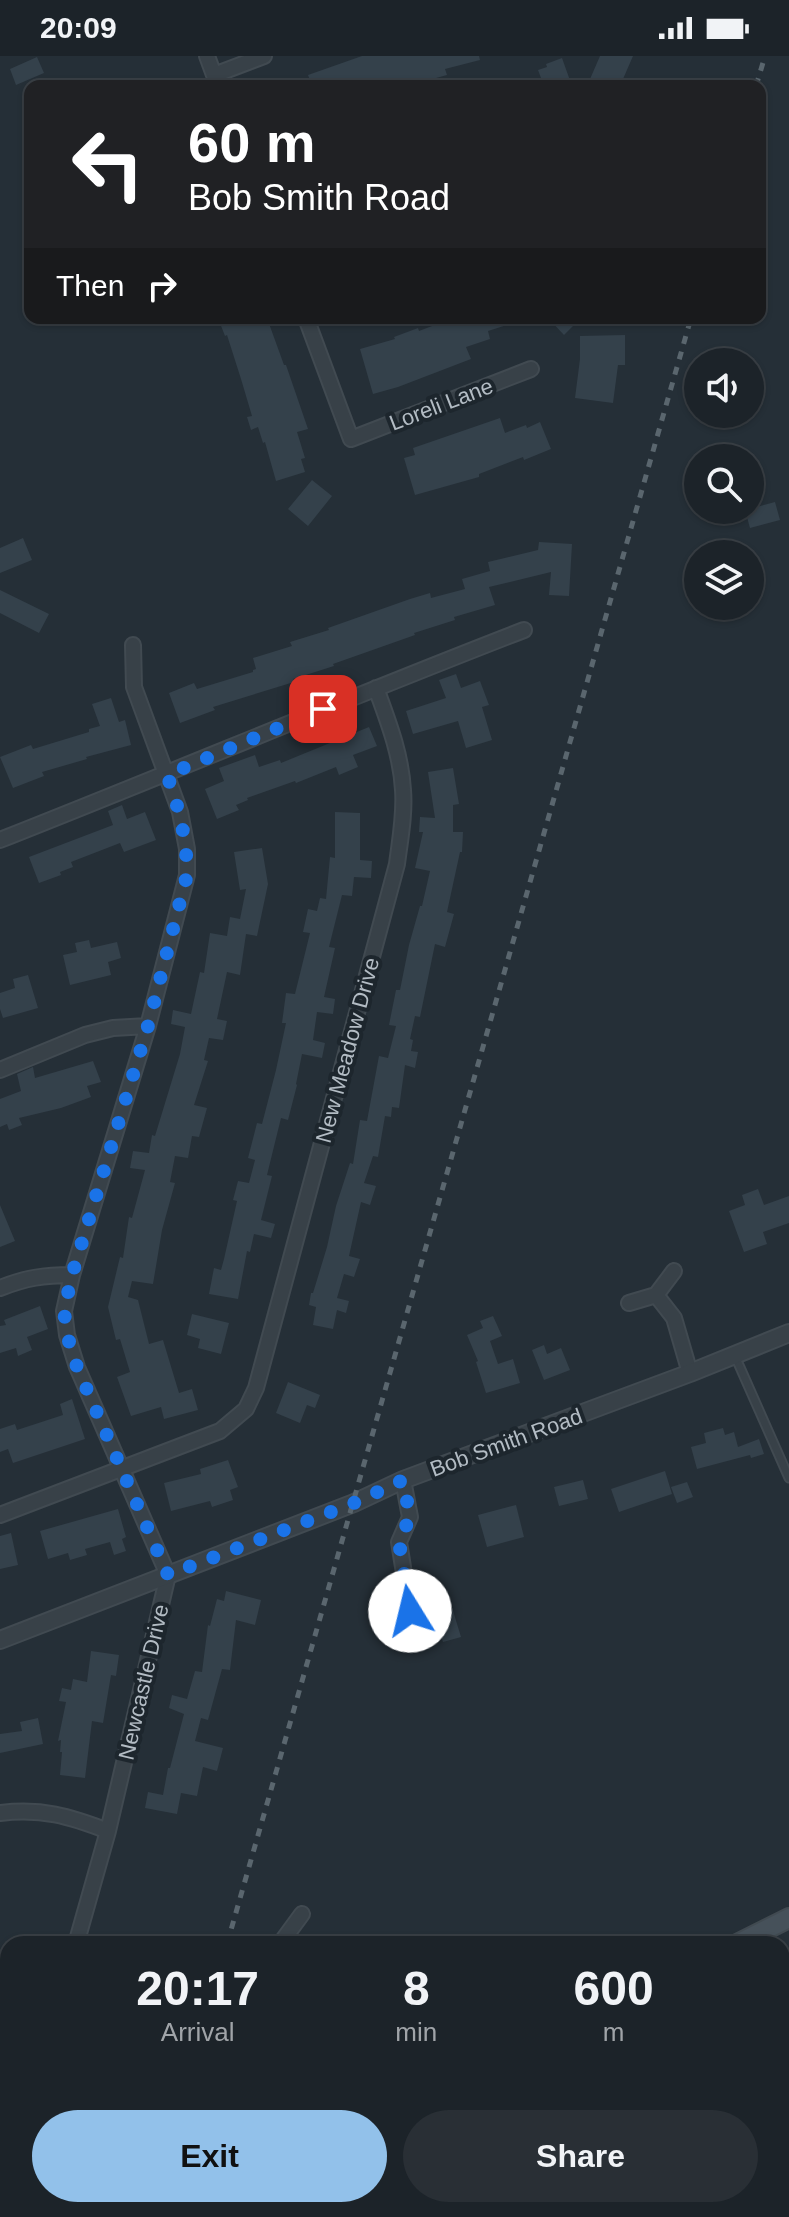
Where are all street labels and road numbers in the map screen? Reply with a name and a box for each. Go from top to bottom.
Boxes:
street label: Loreli Lane [386,373,496,436]
street label: New Meadow Drive [311,955,384,1145]
street label: Bob Smith Road [427,1403,586,1482]
street label: Newcastle Drive [113,1602,174,1762]

